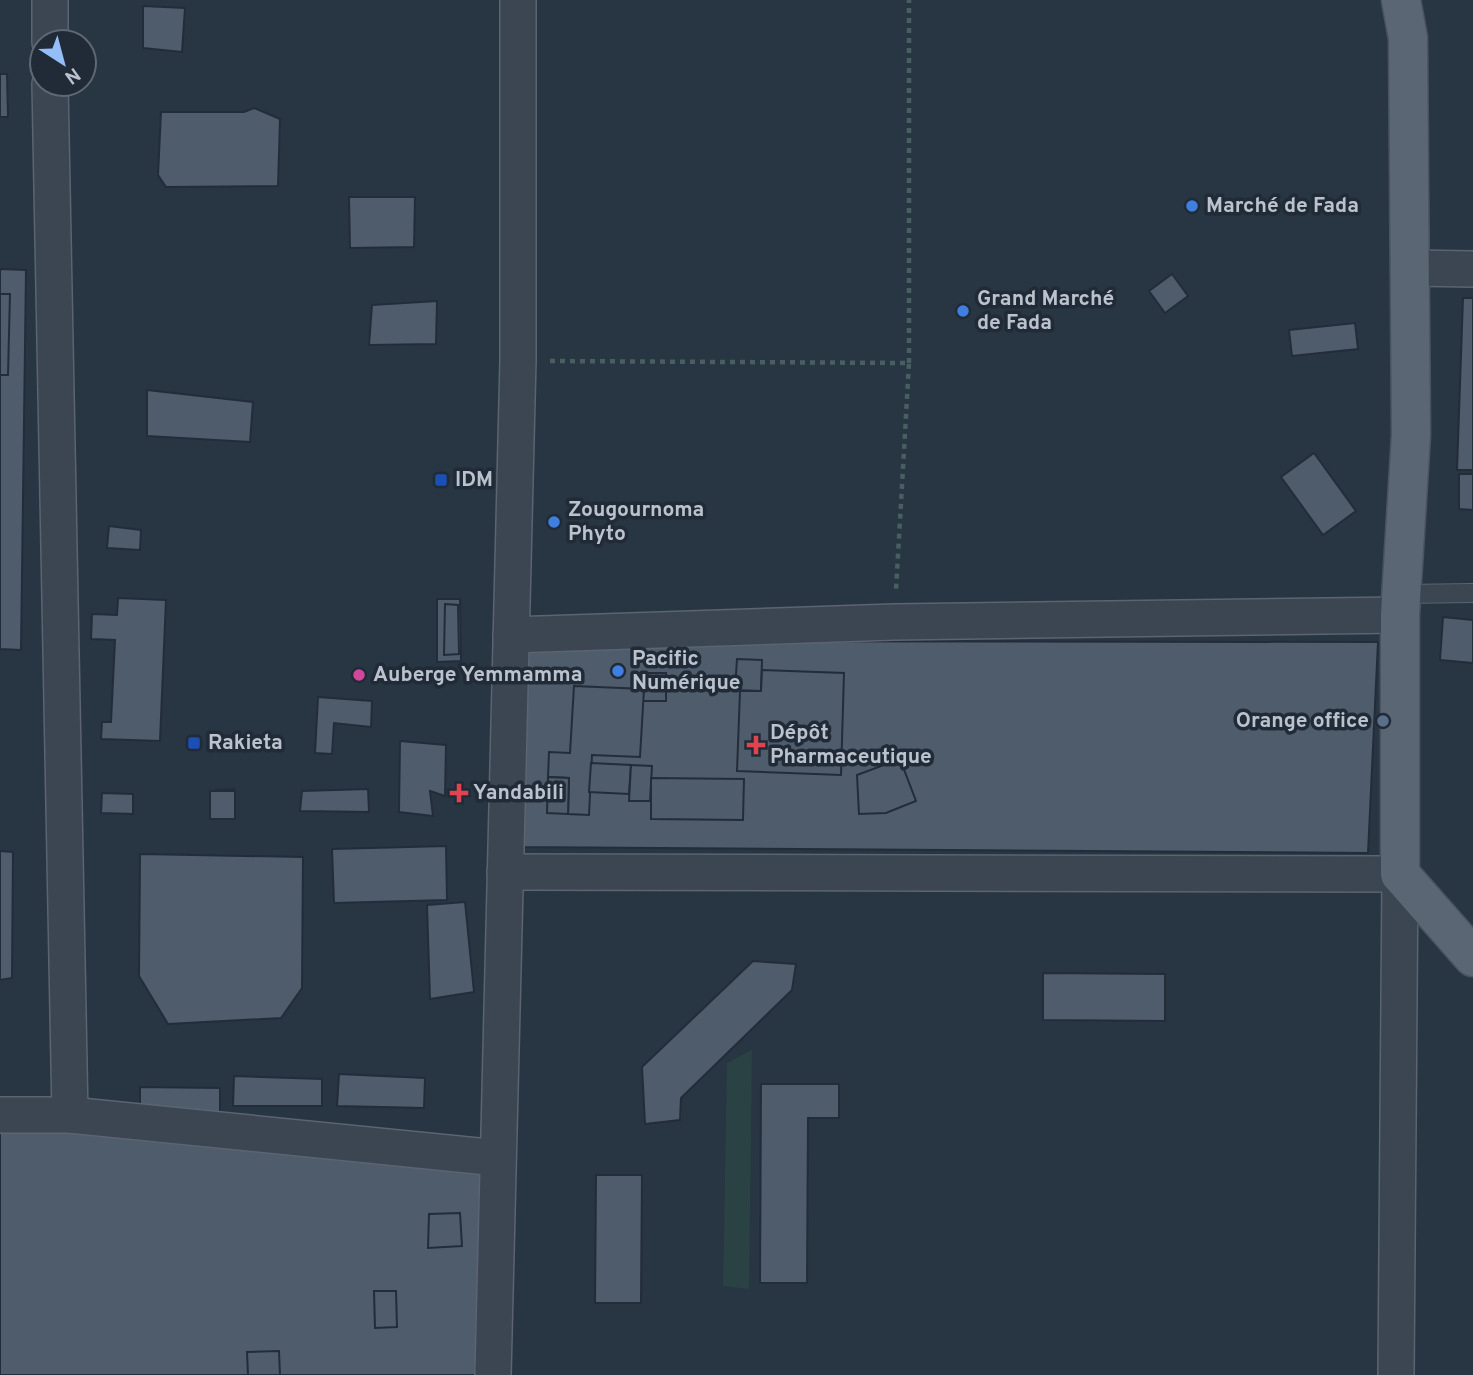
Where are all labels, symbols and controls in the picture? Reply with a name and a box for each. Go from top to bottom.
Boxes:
north arrow [28,28,98,98]
text: N [59,61,84,89]
place label: Marché de Fada [1206,193,1359,220]
marker: Marché de Fada [1184,198,1200,214]
place label: Grand Marché de Fada [977,286,1114,337]
marker: Grand Marché de Fada [955,303,971,319]
place label: IDM [455,467,493,494]
marker: IDM [433,472,449,488]
place label: Zougournoma Phyto [568,497,704,548]
marker: Zougournoma Phyto [546,514,562,530]
place label: Pacific Numérique [632,646,740,697]
place label: Auberge Yemmamma [373,662,582,689]
marker: Pacific Numérique [610,663,626,679]
marker: Auberge Yemmamma [351,667,367,683]
place label: Orange office [1236,708,1369,735]
marker: Orange office [1375,713,1391,729]
place label: Dépôt Pharmaceutique [770,720,932,771]
place label: Rakieta [208,730,283,757]
marker: Rakieta [186,735,202,751]
marker: Dépôt Pharmaceutique [748,737,764,753]
place label: Yandabili [473,780,564,807]
marker: Yandabili [451,785,467,801]

